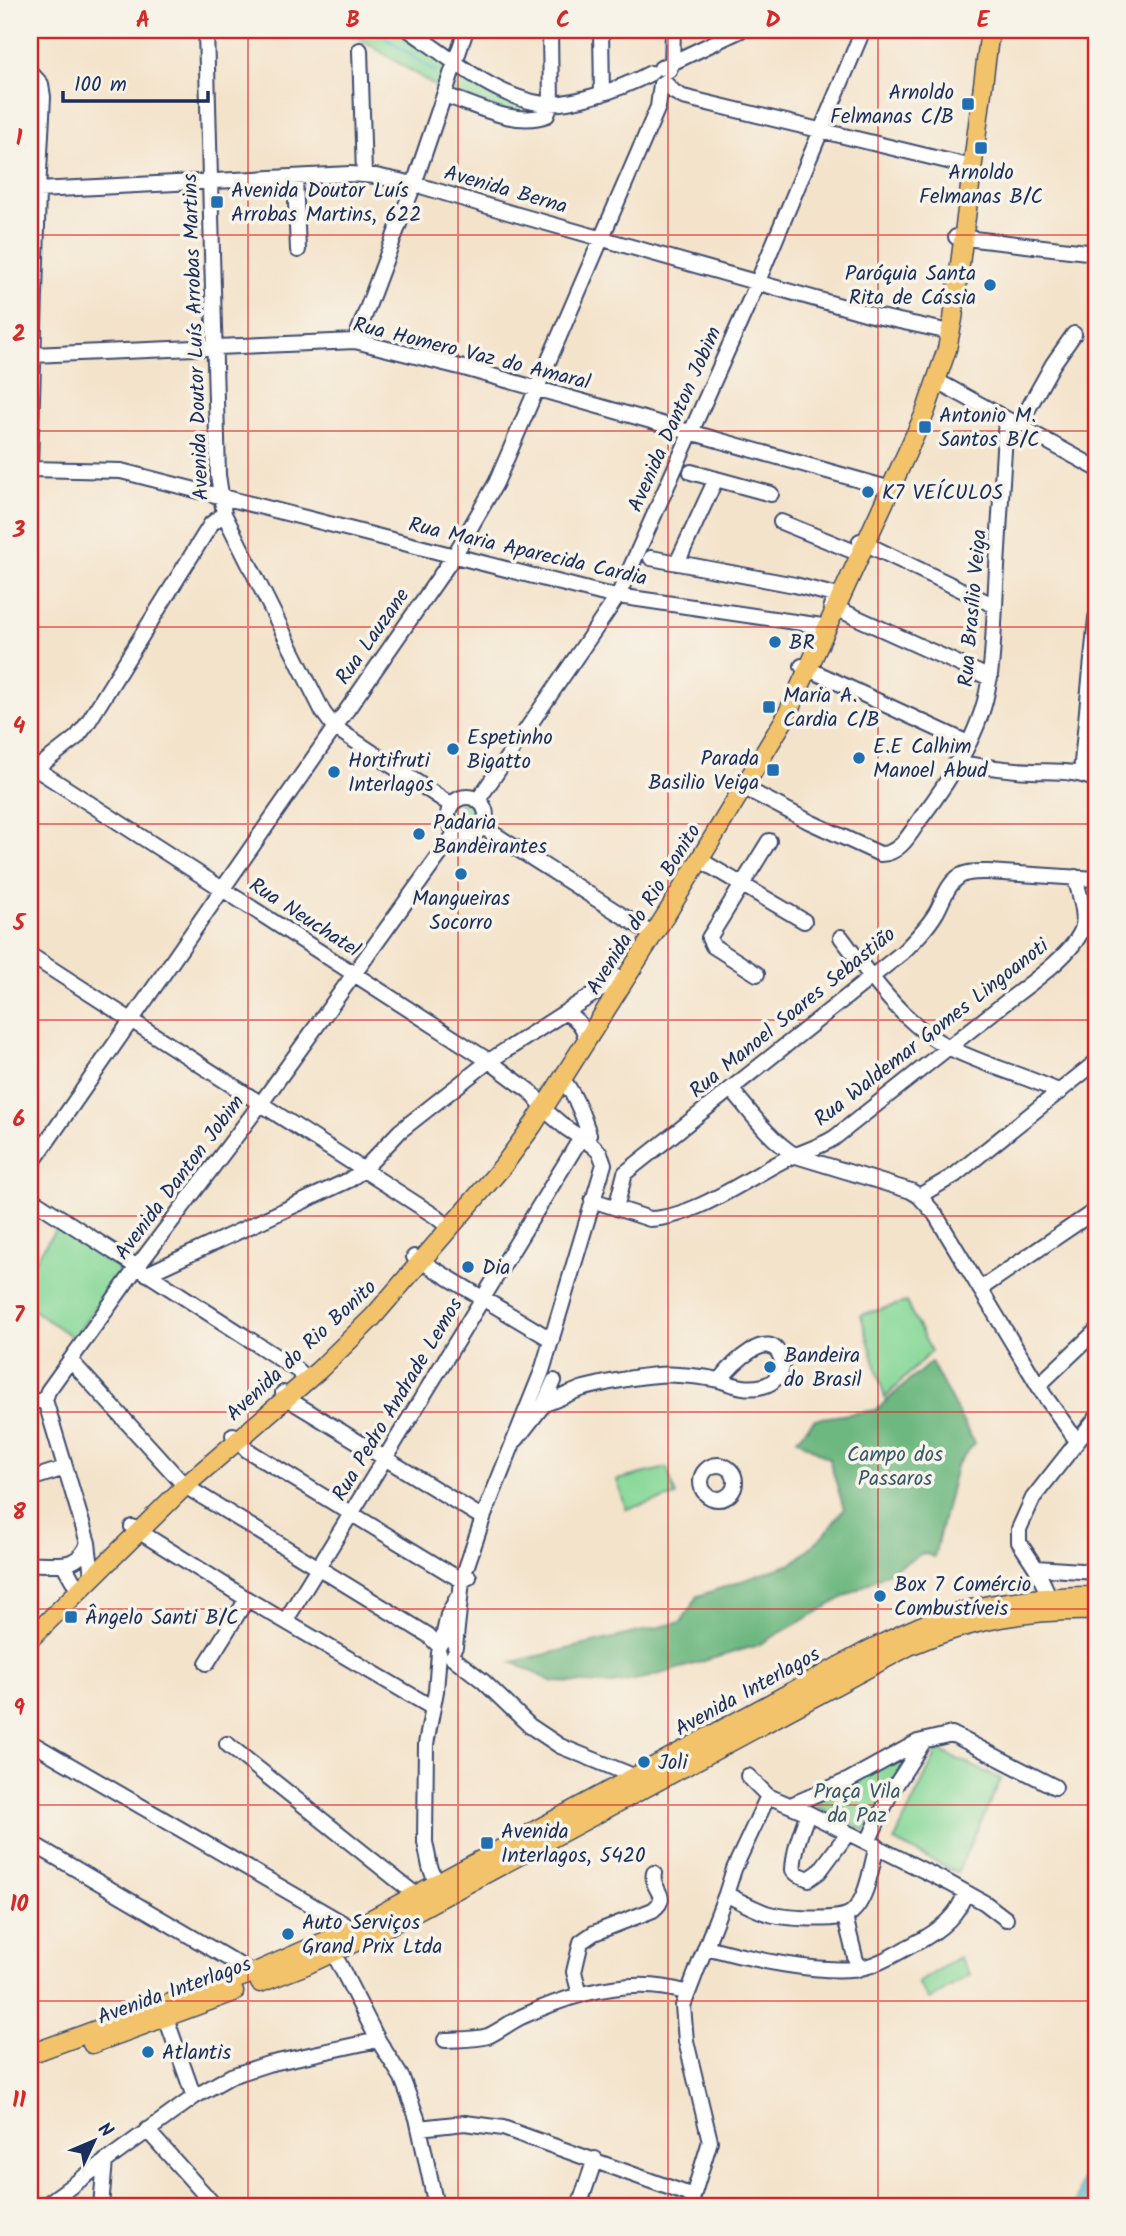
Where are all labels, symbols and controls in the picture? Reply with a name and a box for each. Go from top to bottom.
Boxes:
text: A [136,3,150,39]
text: B [346,3,360,39]
text: C [556,3,570,39]
text: D [765,3,781,39]
text: E [977,3,991,39]
scale bar [63,60,208,104]
text: 100 m [74,69,127,102]
place label: Arnoldo Felmanas C/B [830,77,954,134]
marker: Arnoldo Felmanas C/B [960,96,976,112]
text: 1 [16,121,23,157]
marker: Arnoldo Felmanas B/C [973,140,989,156]
street label: Avenida Berna [440,157,571,224]
place label: Arnoldo Felmanas B/C [919,157,1043,214]
street label: Avenida Doutor Luís Arrobas Martins [174,173,219,501]
place label: Avenida Doutor Luís Arrobas Martins, 622 [231,175,421,232]
marker: Avenida Doutor Luís Arrobas Martins, 622 [209,194,225,210]
place label: Paróquia Santa Rita de Cássia [845,258,976,315]
marker: Paróquia Santa Rita de Cássia [982,277,998,293]
street label: Rua Homero Vaz do Amaral [349,309,594,400]
text: 2 [12,317,26,353]
street label: Avenida Danton Jobim [620,322,731,518]
place label: Antonio M. Santos B/C [939,400,1040,457]
marker: Antonio M. Santos B/C [917,419,933,435]
place label: K7 VEÍCULOS [882,477,1003,510]
marker: K7 VEÍCULOS [860,484,876,500]
street label: Rua Maria Aparecida Cardia [405,509,650,596]
text: 3 [12,513,26,549]
street label: Rua Brasílio Veiga [950,528,997,688]
street label: Rua Lauzane [328,581,419,692]
place label: BR [789,627,815,660]
marker: BR [767,634,783,650]
place label: Maria A. Cardia C/B [783,680,880,737]
marker: Maria A. Cardia C/B [761,699,777,715]
text: 4 [13,709,26,745]
place label: Espetinho Bigatto [467,722,553,779]
place label: E.E Calhim Manoel Abud [873,731,988,788]
marker: Espetinho Bigatto [445,741,461,757]
place label: Parada Basilio Veiga [648,743,759,800]
place label: Hortifruti Interlagos [348,745,434,802]
marker: E.E Calhim Manoel Abud [851,750,867,766]
marker: Parada Basilio Veiga [765,762,781,778]
marker: Hortifruti Interlagos [326,764,342,780]
place label: Padaria Bandeirantes [433,807,547,864]
street label: Avenida do Rio Bonito [578,818,710,1002]
marker: Padaria Bandeirantes [411,826,427,842]
marker: Mangueiras Socorro [453,866,469,882]
street label: Rua Neuchatel [242,870,367,967]
place label: Mangueiras Socorro [412,883,510,940]
text: 5 [12,906,27,942]
street label: Rua Manoel Soares Sebastião [682,919,904,1107]
street label: Rua Waldemar Gomes Lingoanoti [807,930,1057,1136]
street label: Avenida Danton Jobim [107,1088,254,1268]
text: 6 [13,1102,25,1138]
place label: Dia [482,1252,510,1285]
marker: Dia [460,1259,476,1275]
street label: Avenida do Rio Bonito [219,1272,385,1430]
street label: Rua Pedro Andrade Lemos [324,1292,472,1508]
text: 7 [14,1298,26,1334]
place label: Bandeira do Brasil [784,1340,862,1397]
marker: Bandeira do Brasil [762,1359,778,1375]
park label: Campo dos Passaros [847,1439,943,1496]
text: 8 [12,1495,26,1531]
place label: Box 7 Comércio Combustíveis [894,1569,1031,1626]
marker: Box 7 Comércio Combustíveis [872,1588,888,1604]
place label: Ângelo Santi B/C [85,1602,239,1635]
marker: Ângelo Santi B/C [63,1609,79,1625]
street label: Avenida Interlagos [669,1639,826,1746]
text: 9 [13,1691,25,1727]
place label: Joli [658,1747,688,1780]
marker: Joli [636,1754,652,1770]
park label: Praça Vila da Paz [813,1776,901,1833]
place label: Avenida Interlagos, 5420 [501,1816,645,1873]
marker: Avenida Interlagos, 5420 [479,1835,495,1851]
text: 10 [10,1887,29,1923]
place label: Auto Serviços Grand Prix Ltda [302,1907,442,1964]
marker: Auto Serviços Grand Prix Ltda [280,1926,296,1942]
street label: Avenida Interlagos [93,1948,256,2035]
place label: Atlantis [162,2037,231,2070]
marker: Atlantis [140,2044,156,2060]
text: 11 [12,2083,26,2119]
north arrow [60,2106,130,2176]
text: N [90,2116,120,2145]

